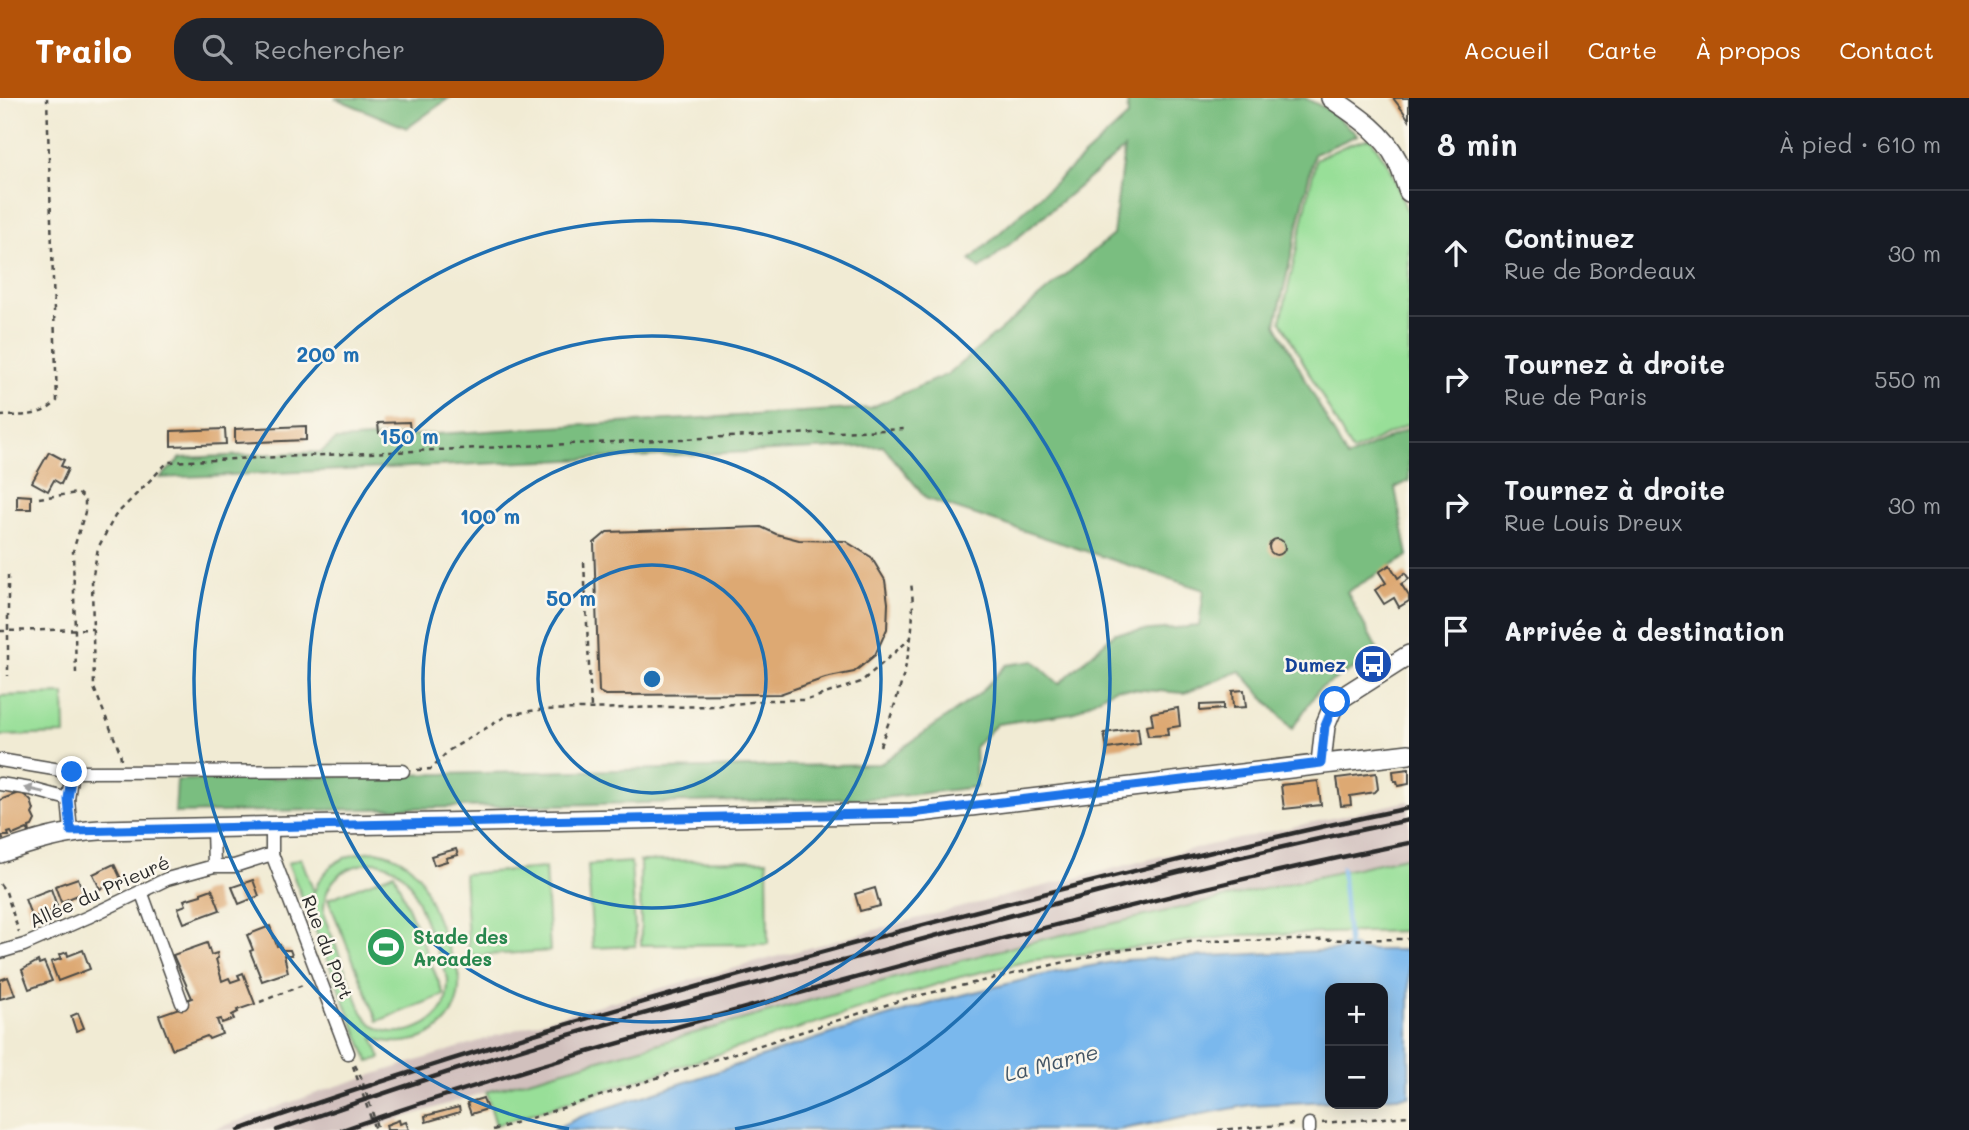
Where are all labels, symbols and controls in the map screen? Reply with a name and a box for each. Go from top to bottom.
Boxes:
search box [174,18,664,81]
text: Trailo [35,28,132,71]
icon: search [198,30,236,68]
text: Rechercher [254,32,405,66]
text: Accueil [1463,34,1549,65]
text: Carte [1587,34,1657,65]
text: À propos [1695,34,1801,65]
text: Contact [1839,34,1934,65]
text: 8 min [1437,124,1518,164]
text: À pied · 610 m [1779,129,1941,159]
text: Continuez [1504,221,1634,255]
icon: ahead [1437,234,1475,272]
text: 30 m [1888,238,1941,268]
text: Rue de Bordeaux [1504,255,1696,285]
text: 200 m [297,340,359,367]
text: Tournez à droite [1504,347,1725,381]
icon: right [1437,360,1475,398]
text: 550 m [1874,364,1941,394]
text: Rue de Paris [1504,381,1647,411]
text: 150 m [379,422,439,449]
text: Tournez à droite [1504,473,1725,507]
icon: right [1437,486,1475,524]
text: 30 m [1888,490,1941,520]
text: 100 m [460,502,520,529]
text: Rue Louis Dreux [1504,507,1683,537]
text: 50 m [546,584,596,611]
icon: arrive [1437,612,1475,650]
text: Arrivée à destination [1504,614,1784,648]
bus stop icon: Dumez [1352,643,1394,685]
place label: Dumez [1284,652,1346,677]
centre of rings [640,667,664,691]
route start [1319,686,1350,717]
route end [56,756,87,787]
one-way arrow [23,784,45,795]
street label: Allée du Prieuré [25,849,173,933]
street label: Rue du Port [297,891,359,1003]
place label: Stade des Arcades [413,924,508,971]
sports icon: Stade des Arcades [365,926,407,968]
map controls [1325,983,1388,1109]
button: + [1325,983,1388,1046]
water label: La Marne [1001,1037,1101,1087]
button: − [1325,1046,1388,1109]

